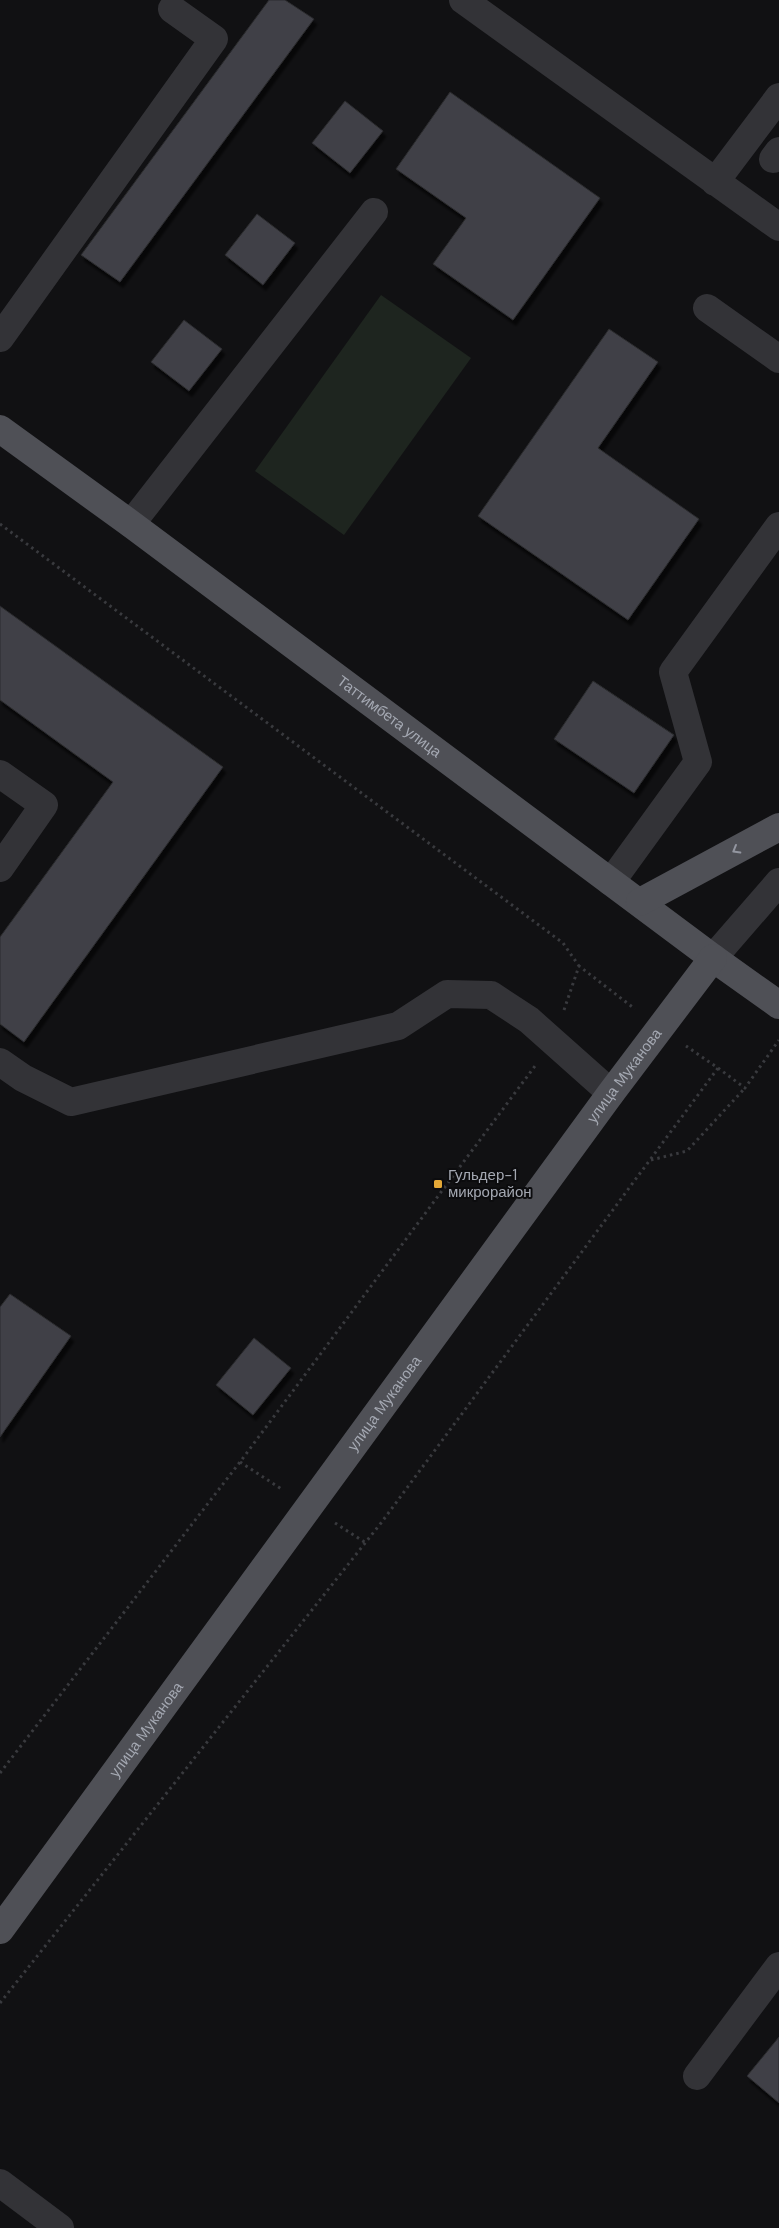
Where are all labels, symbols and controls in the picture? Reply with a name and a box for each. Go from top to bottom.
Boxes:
street label: Таттимбета улица [333,671,446,762]
one-way arrow [732,843,741,853]
street label: улица Муканова [582,1024,667,1127]
place label: Гульдер-1 микрорайон [448,1165,532,1202]
marker: Гульдер-1 микрорайон [432,1178,444,1190]
street label: улица Муканова [343,1351,426,1455]
street label: улица Муканова [105,1677,188,1781]

